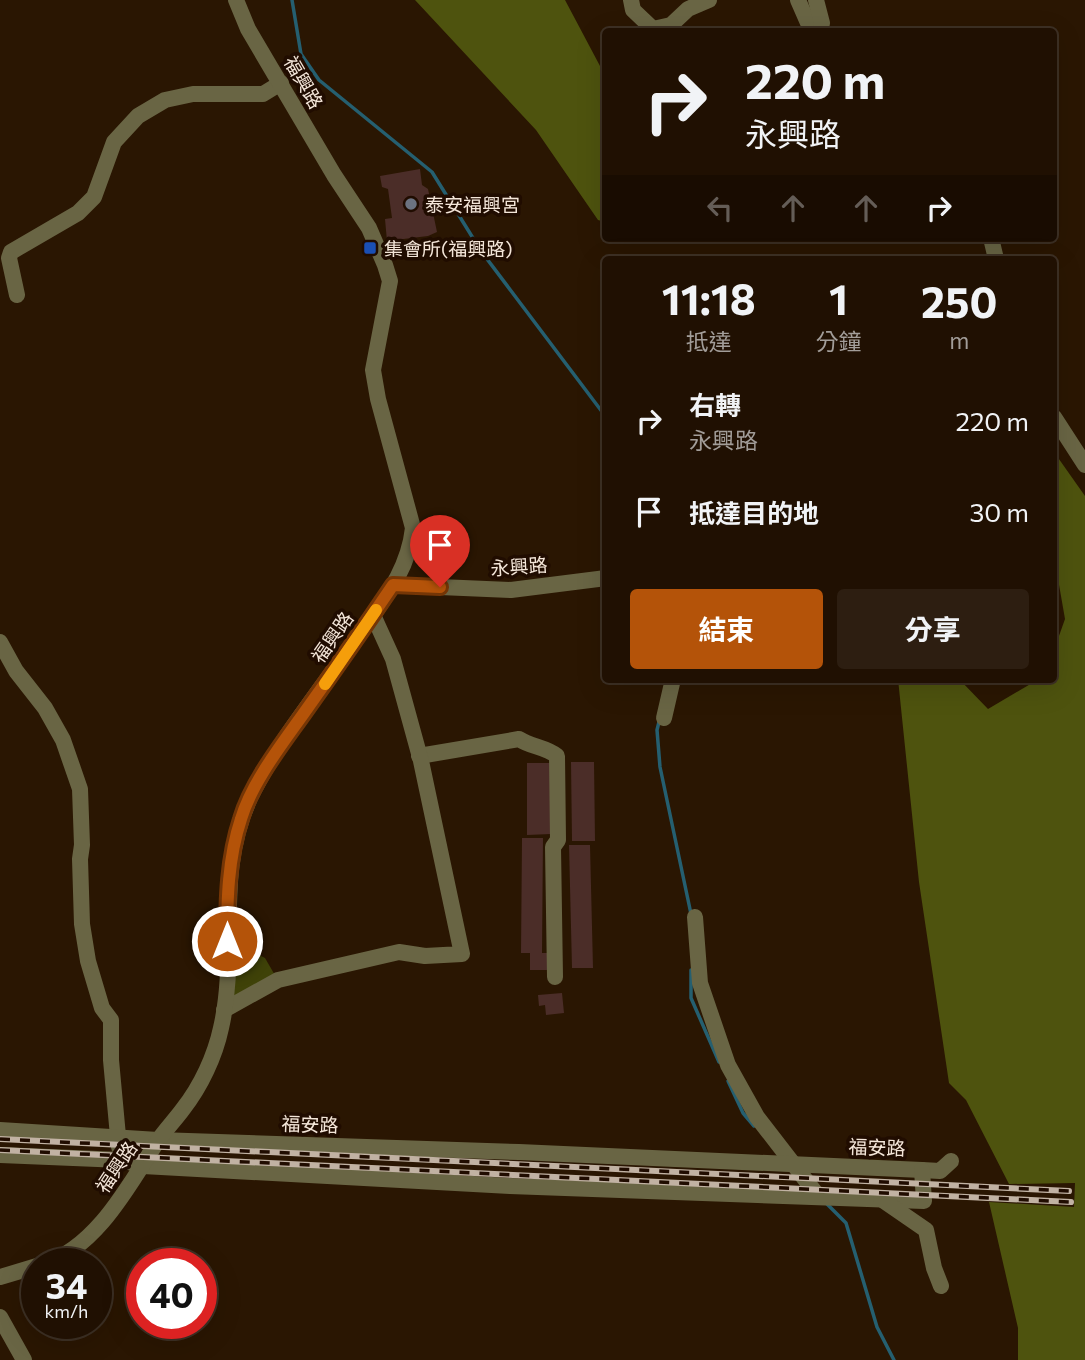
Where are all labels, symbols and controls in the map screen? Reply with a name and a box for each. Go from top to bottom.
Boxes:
text: 220 m [745,49,885,109]
street label: 福興路 [280,52,328,112]
icon: right [630,56,721,147]
text: 永興路 [745,113,841,153]
icon: left [701,189,739,227]
icon: ahead [774,189,812,227]
icon: ahead [847,189,885,227]
icon: right [920,189,958,227]
place label: 泰安福興宮 [425,193,520,216]
marker: 泰安福興宮 [403,196,419,212]
place label: 集會所(福興路) [384,237,513,260]
marker: 集會所(福興路) [362,240,378,256]
text: 11:18 [662,272,756,324]
text: 1 [829,272,848,324]
text: 250 [921,275,997,327]
text: m [949,326,969,354]
text: 抵達 [686,327,732,355]
text: 分鐘 [815,327,861,355]
text: 右轉 [689,389,741,420]
icon: right [630,402,668,440]
text: 220 m [956,405,1029,436]
text: 永興路 [689,426,758,454]
icon: arrive [630,493,668,531]
text: 30 m [970,496,1029,527]
text: 抵達目的地 [689,497,819,528]
pin [410,515,470,587]
icon: arrive [421,526,459,564]
street label: 永興路 [490,553,548,579]
button: 結束 [630,589,823,669]
button: 分享 [837,589,1029,669]
street label: 福興路 [306,607,358,667]
position arrow [190,904,264,978]
street label: 福安路 [281,1112,339,1136]
street label: 福安路 [848,1135,906,1159]
street label: 福興路 [91,1137,141,1197]
speed limit sign: 40 [126,1248,217,1339]
text: 34 [46,1263,87,1306]
text: km/h [45,1300,88,1322]

